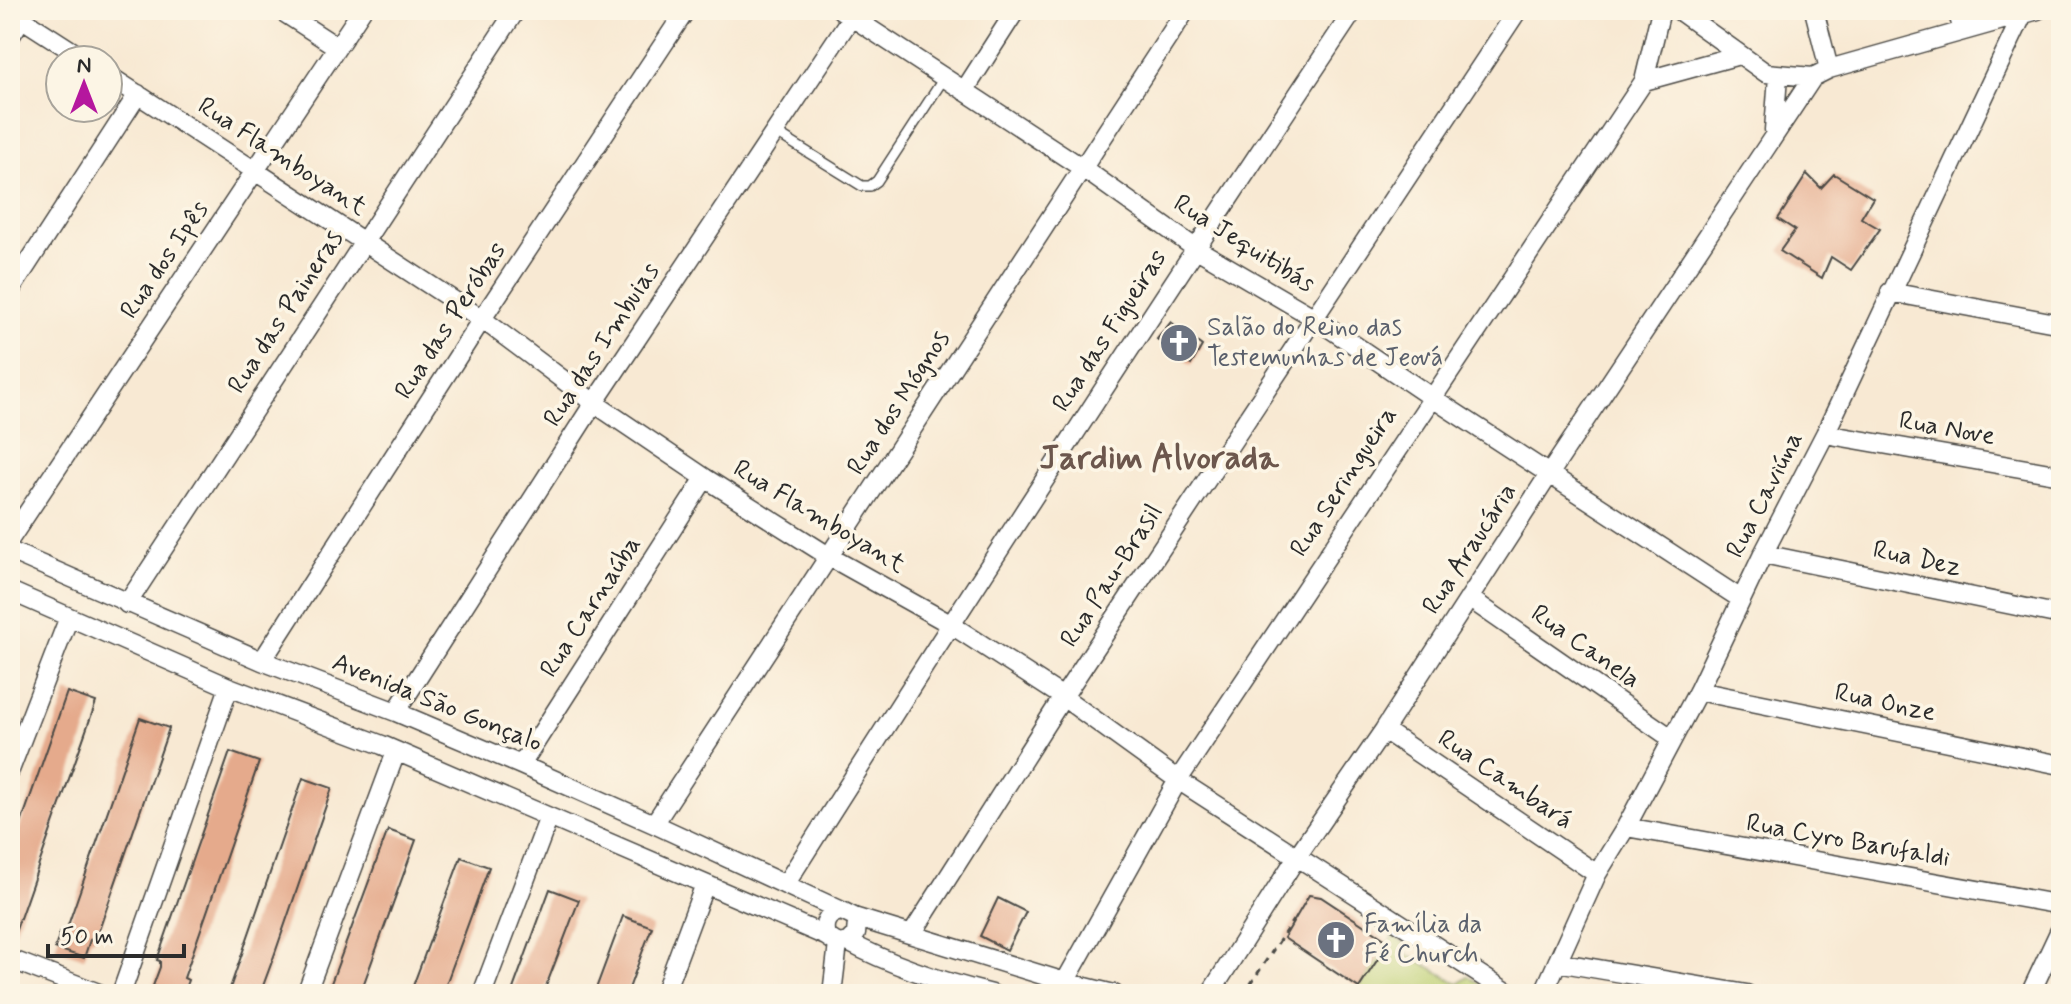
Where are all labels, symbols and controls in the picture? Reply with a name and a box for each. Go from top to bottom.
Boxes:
north arrow [44,44,124,124]
text: N [77,52,91,80]
street label: Rua Flamboyant [191,90,373,224]
street label: Rua Jequitibás [1167,187,1321,301]
street label: Rua dos Ipês [113,194,217,326]
street label: Rua das Paineras [220,224,352,400]
street label: Rua das Peróbas [387,236,515,406]
street label: Rua das Figueiras [1045,243,1175,419]
street label: Rua das Imbuias [536,256,668,434]
place label: Salão do Reino das Testemunhas de Jeová [1207,311,1443,375]
church icon: Salão do Reino das Testemunhas de Jeová [1158,322,1200,364]
street label: Rua dos Mógnos [840,324,958,482]
street label: Rua Seringueira [1283,400,1405,564]
street label: Rua Nove [1896,404,1998,454]
street label: Rua Caviúna [1719,426,1811,564]
district label: Jardim Alvorada [1039,436,1280,481]
street label: Rua Flamboyant [727,452,911,582]
street label: Rua Araucária [1415,477,1525,621]
street label: Rua Pau-Brasil [1053,498,1171,654]
street label: Rua Carnaúba [533,530,649,684]
street label: Rua Dez [1870,533,1964,585]
street label: Rua Canela [1524,597,1646,697]
street label: Avenida São Gonçalo [327,645,547,761]
street label: Rua Onze [1831,676,1939,730]
street label: Rua Cambará [1431,722,1579,838]
street label: Rua Cyro Barufaldi [1743,806,1953,876]
scale bar [48,908,184,958]
place label: Família da Fé Church [1364,908,1482,972]
church icon: Família da Fé Church [1315,919,1357,961]
text: 50 m [60,922,114,953]

